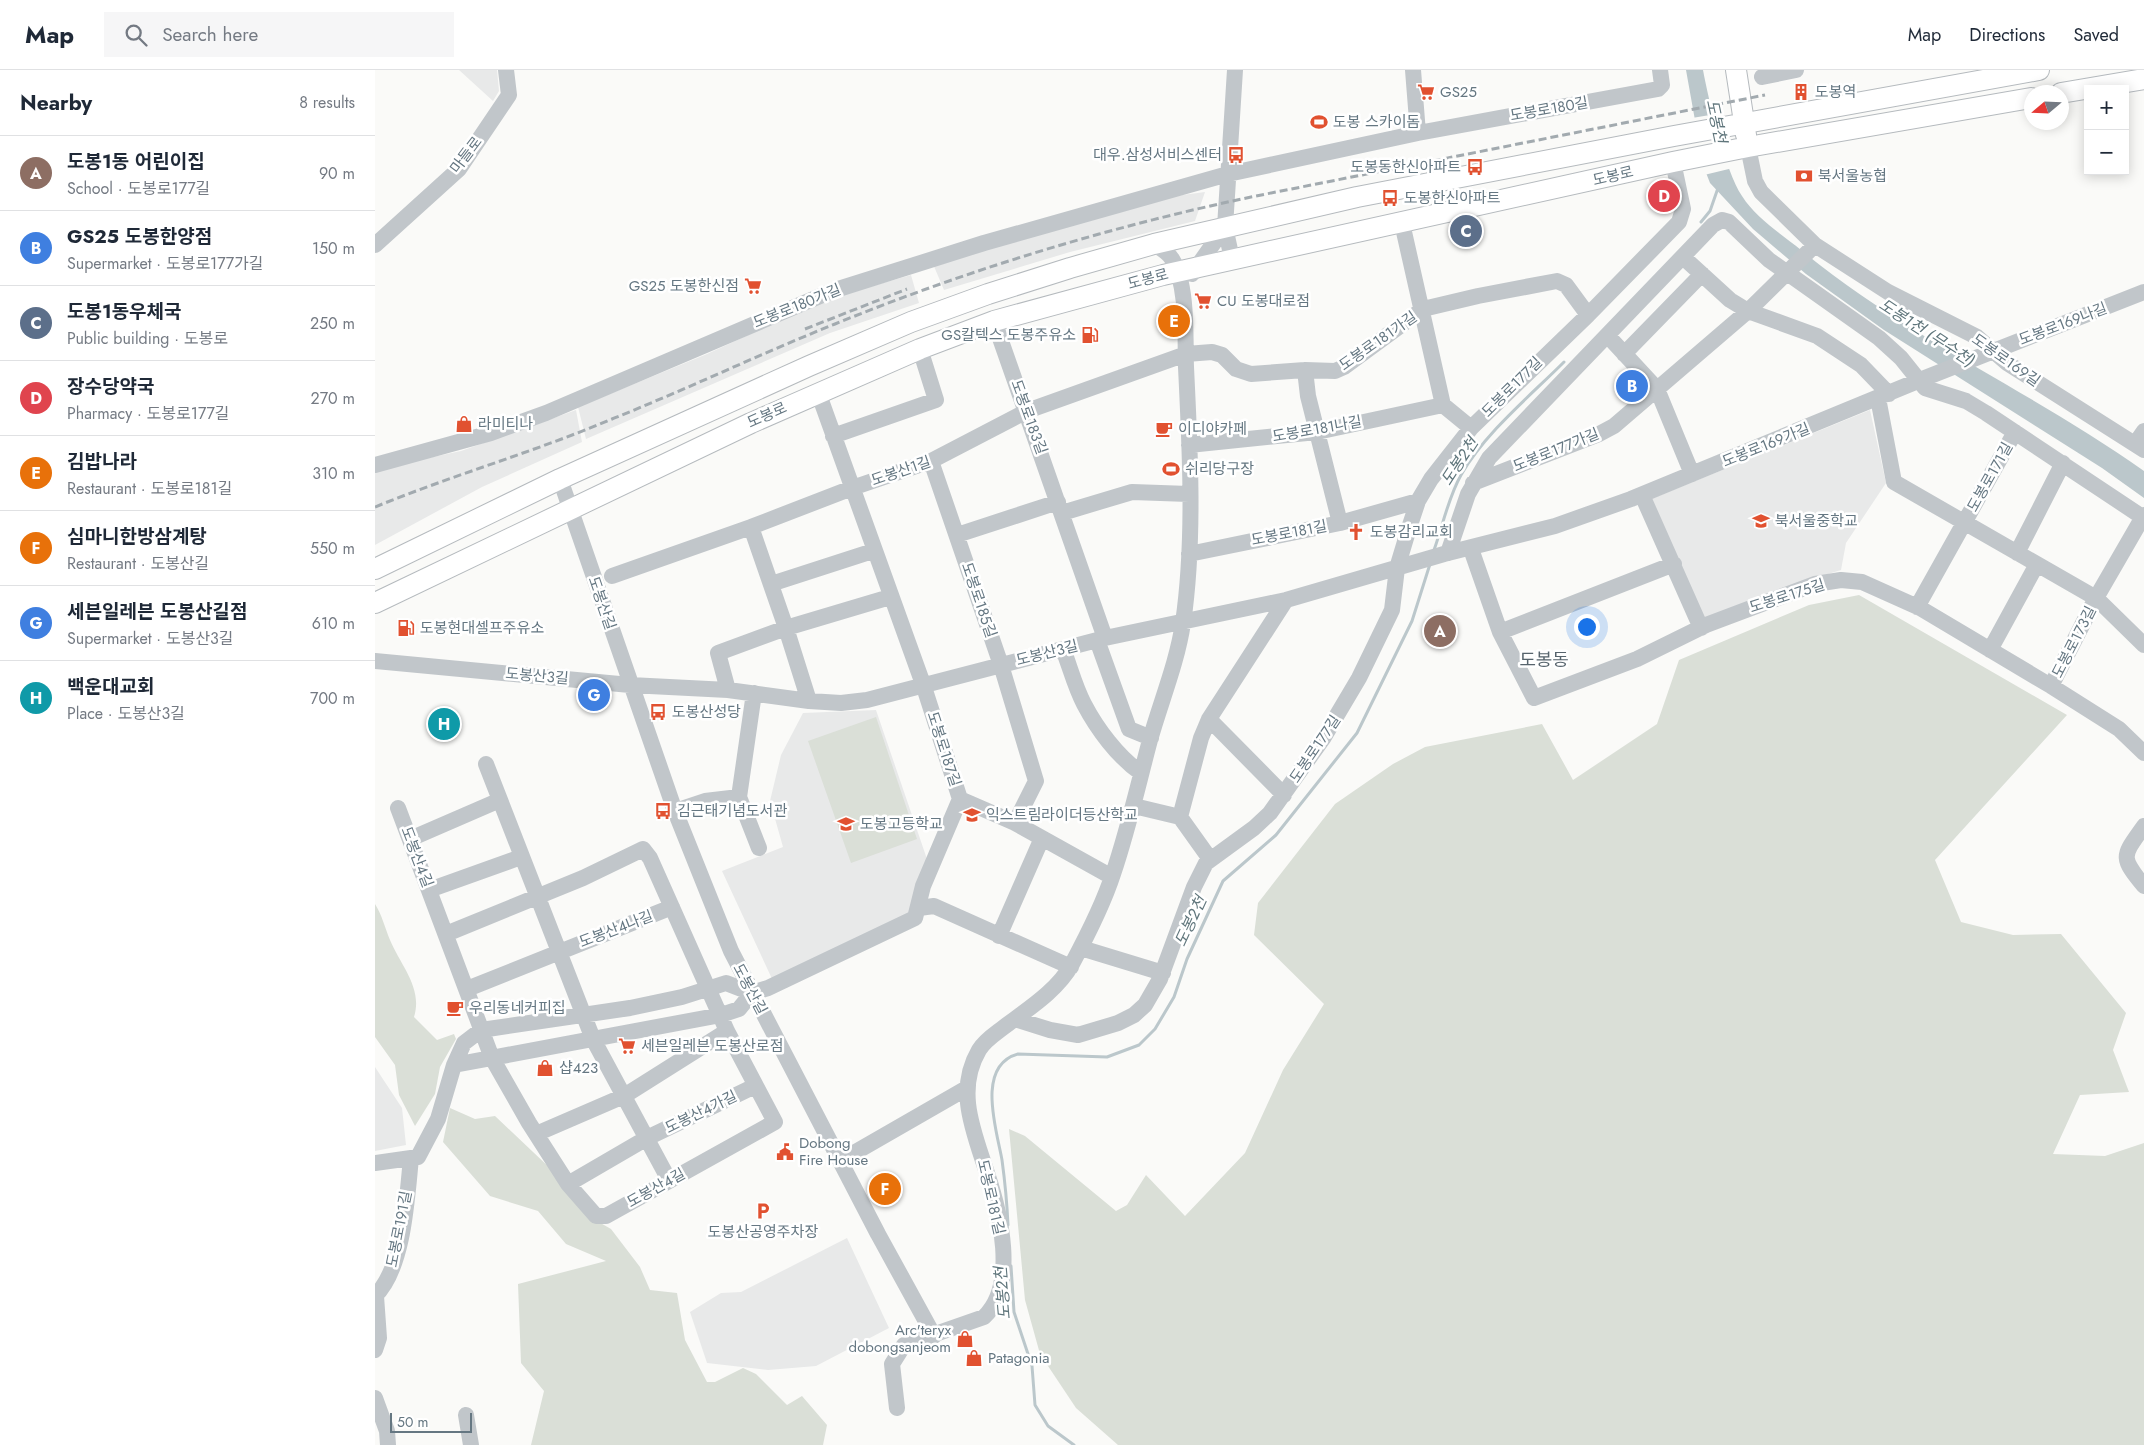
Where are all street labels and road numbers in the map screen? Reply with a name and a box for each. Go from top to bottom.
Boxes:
street label: 도봉로180길 [1508,91,1590,127]
street label: 마들로 [445,132,487,178]
street label: 도봉로 [1590,161,1636,191]
street label: 도봉로 [1125,263,1171,295]
street label: 도봉로180가길 [750,278,844,334]
street label: 도봉로169나길 [2016,297,2110,351]
street label: 도봉로181가길 [1335,306,1421,376]
street label: 도봉로169길 [1967,328,2045,392]
street label: 도봉로177길 [1477,352,1547,422]
street label: 도봉로183길 [1005,376,1053,458]
street label: 도봉로 [744,397,790,433]
street label: 도봉로181나길 [1270,410,1364,448]
street label: 도봉로169가길 [1719,417,1813,473]
street label: 도봉로177가길 [1509,423,1603,477]
street label: 도봉로171길 [1962,438,2018,516]
street label: 도봉산1길 [868,451,934,491]
street label: 도봉로181길 [1249,515,1329,551]
street label: 도봉로185길 [956,559,1002,641]
street label: 도봉산길 [583,573,621,633]
street label: 도봉로175길 [1746,573,1828,619]
street label: 도봉로173길 [2046,602,2102,682]
street label: 도봉산3길 [1014,635,1080,671]
street label: 도봉산3길 [504,662,570,690]
street label: 도봉로187길 [922,709,966,789]
street label: 도봉로177길 [1284,711,1346,787]
street label: 도봉산4길 [395,823,439,891]
street label: 도봉산4나길 [576,905,656,953]
street label: 도봉산길 [727,959,773,1019]
street label: 도봉산4가길 [661,1085,741,1139]
street label: 도봉로181길 [972,1157,1010,1237]
street label: 도봉산4길 [623,1163,689,1213]
street label: 도봉로191길 [381,1189,417,1269]

